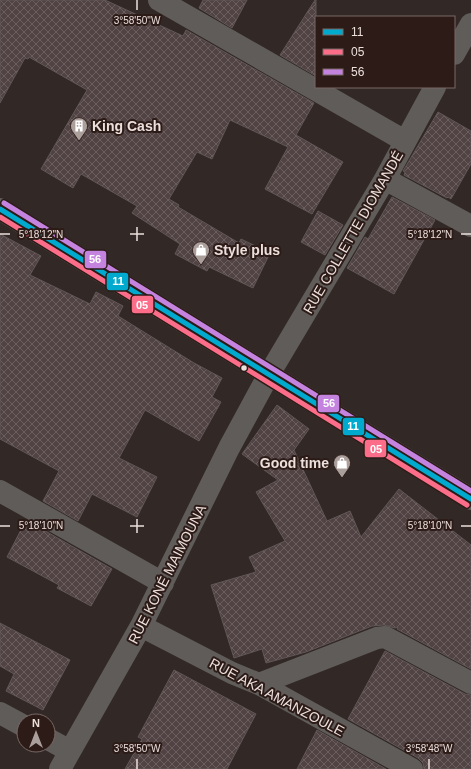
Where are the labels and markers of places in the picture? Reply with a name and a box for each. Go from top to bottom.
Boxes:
building icon: King Cash [69,116,89,141]
place label: King Cash [92,118,161,134]
shop icon: Style plus [191,240,211,265]
place label: Style plus [214,242,280,258]
unlabelled marker [239,363,249,373]
shop icon: Good time [332,453,352,478]
place label: Good time [260,455,329,471]

